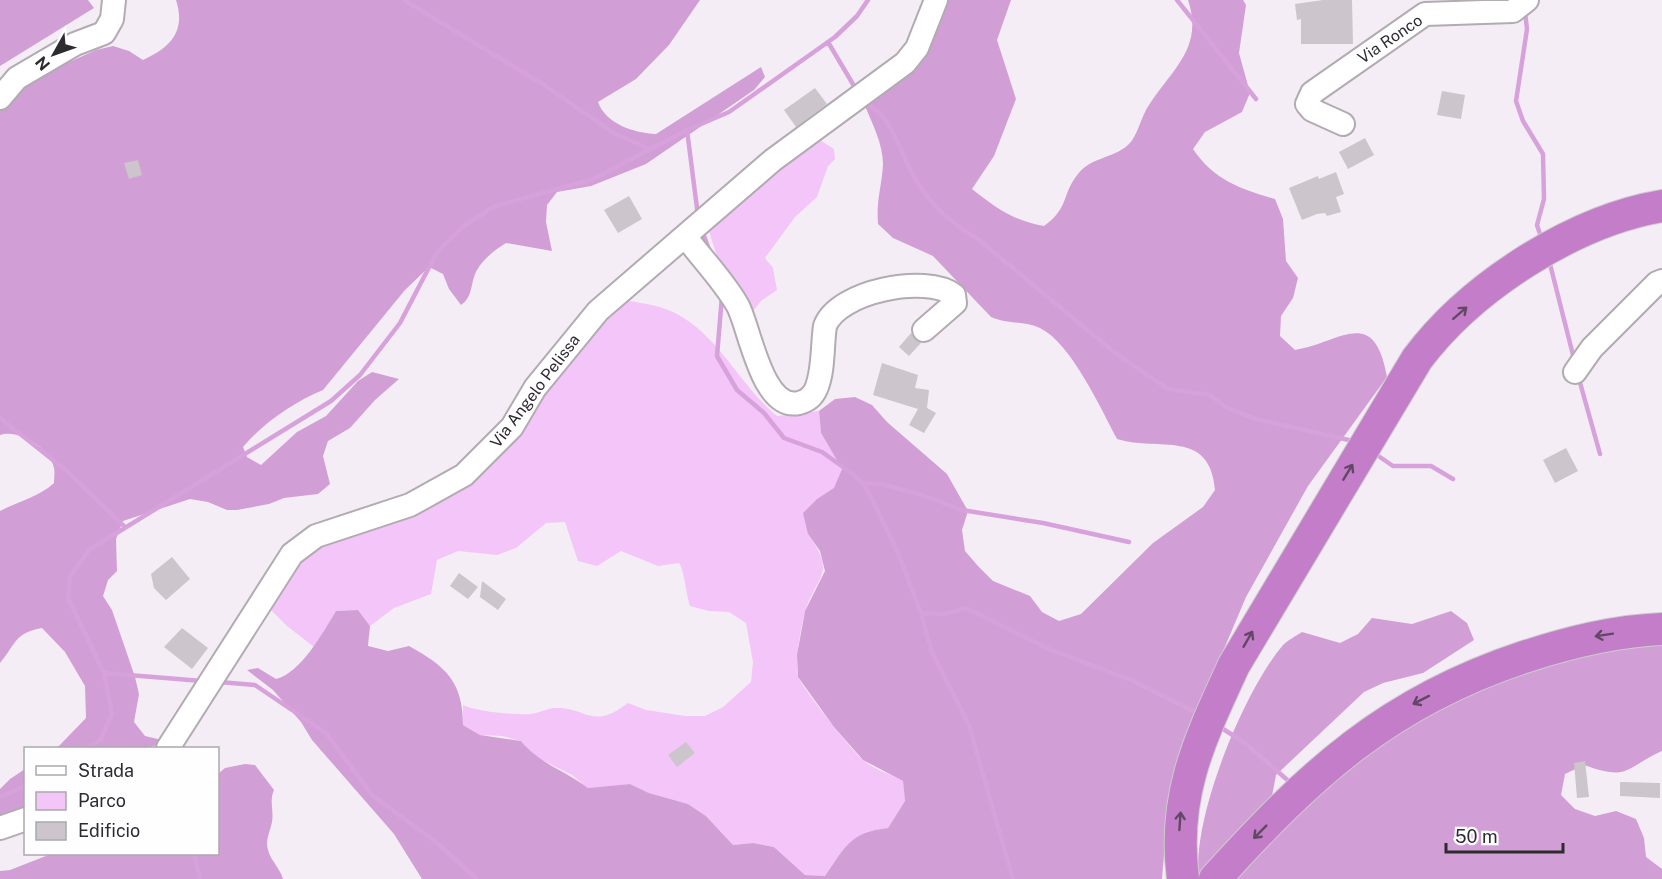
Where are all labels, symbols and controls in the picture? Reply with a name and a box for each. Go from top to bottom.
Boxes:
street label: Via Ronco [1354,10,1426,68]
north arrow [24,24,84,84]
text: N [32,52,54,74]
one-way arrow [1452,306,1467,320]
street label: Via Angelo Pelissa [486,331,584,451]
one-way arrow [1342,464,1354,481]
one-way arrow [1595,630,1614,641]
one-way arrow [1242,631,1254,648]
one-way arrow [1413,694,1430,706]
legend [24,747,219,855]
text: Strada [78,760,134,781]
text: Parco [78,790,126,811]
one-way arrow [1175,811,1186,831]
scale bar [1446,816,1563,854]
text: Edificio [78,820,140,841]
one-way arrow [1253,824,1267,839]
text: 50 m [1455,826,1498,847]

